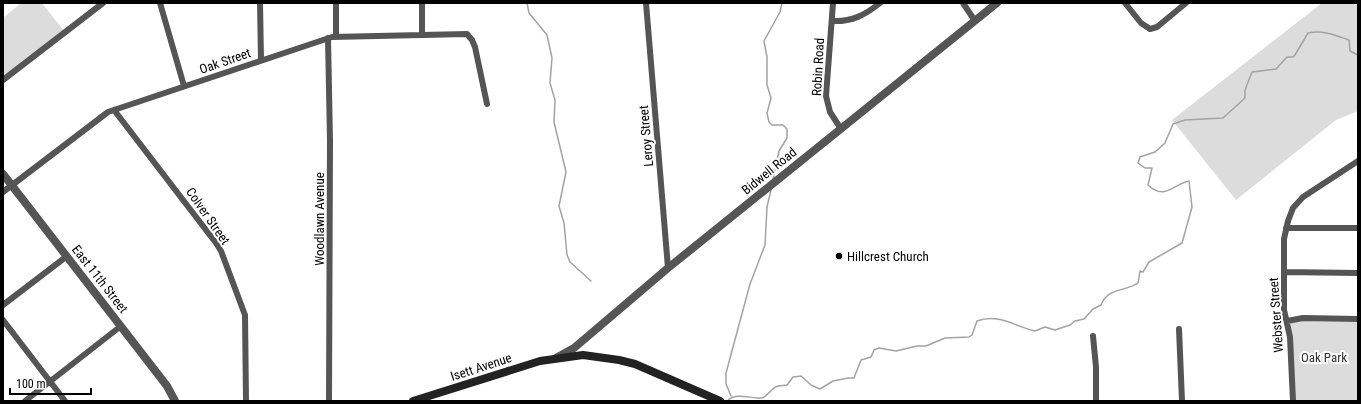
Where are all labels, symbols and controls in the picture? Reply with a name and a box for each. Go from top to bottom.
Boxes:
street label: Robin Road [809,38,827,96]
street label: Oak Street [197,45,253,77]
street label: Leroy Street [636,105,656,167]
street label: Bidwell Road [739,144,799,198]
street label: Woodlawn Avenue [312,172,327,266]
street label: Colver Street [183,185,233,247]
street label: East 11th Street [69,242,131,316]
place label: Hillcrest Church [847,249,929,264]
marker: Hillcrest Church [834,251,844,261]
street label: Webster Street [1266,277,1286,353]
street label: Isett Avenue [449,350,513,384]
park label: Oak Park [1301,350,1347,365]
scale bar [10,370,91,396]
text: 100 m [16,377,46,391]

